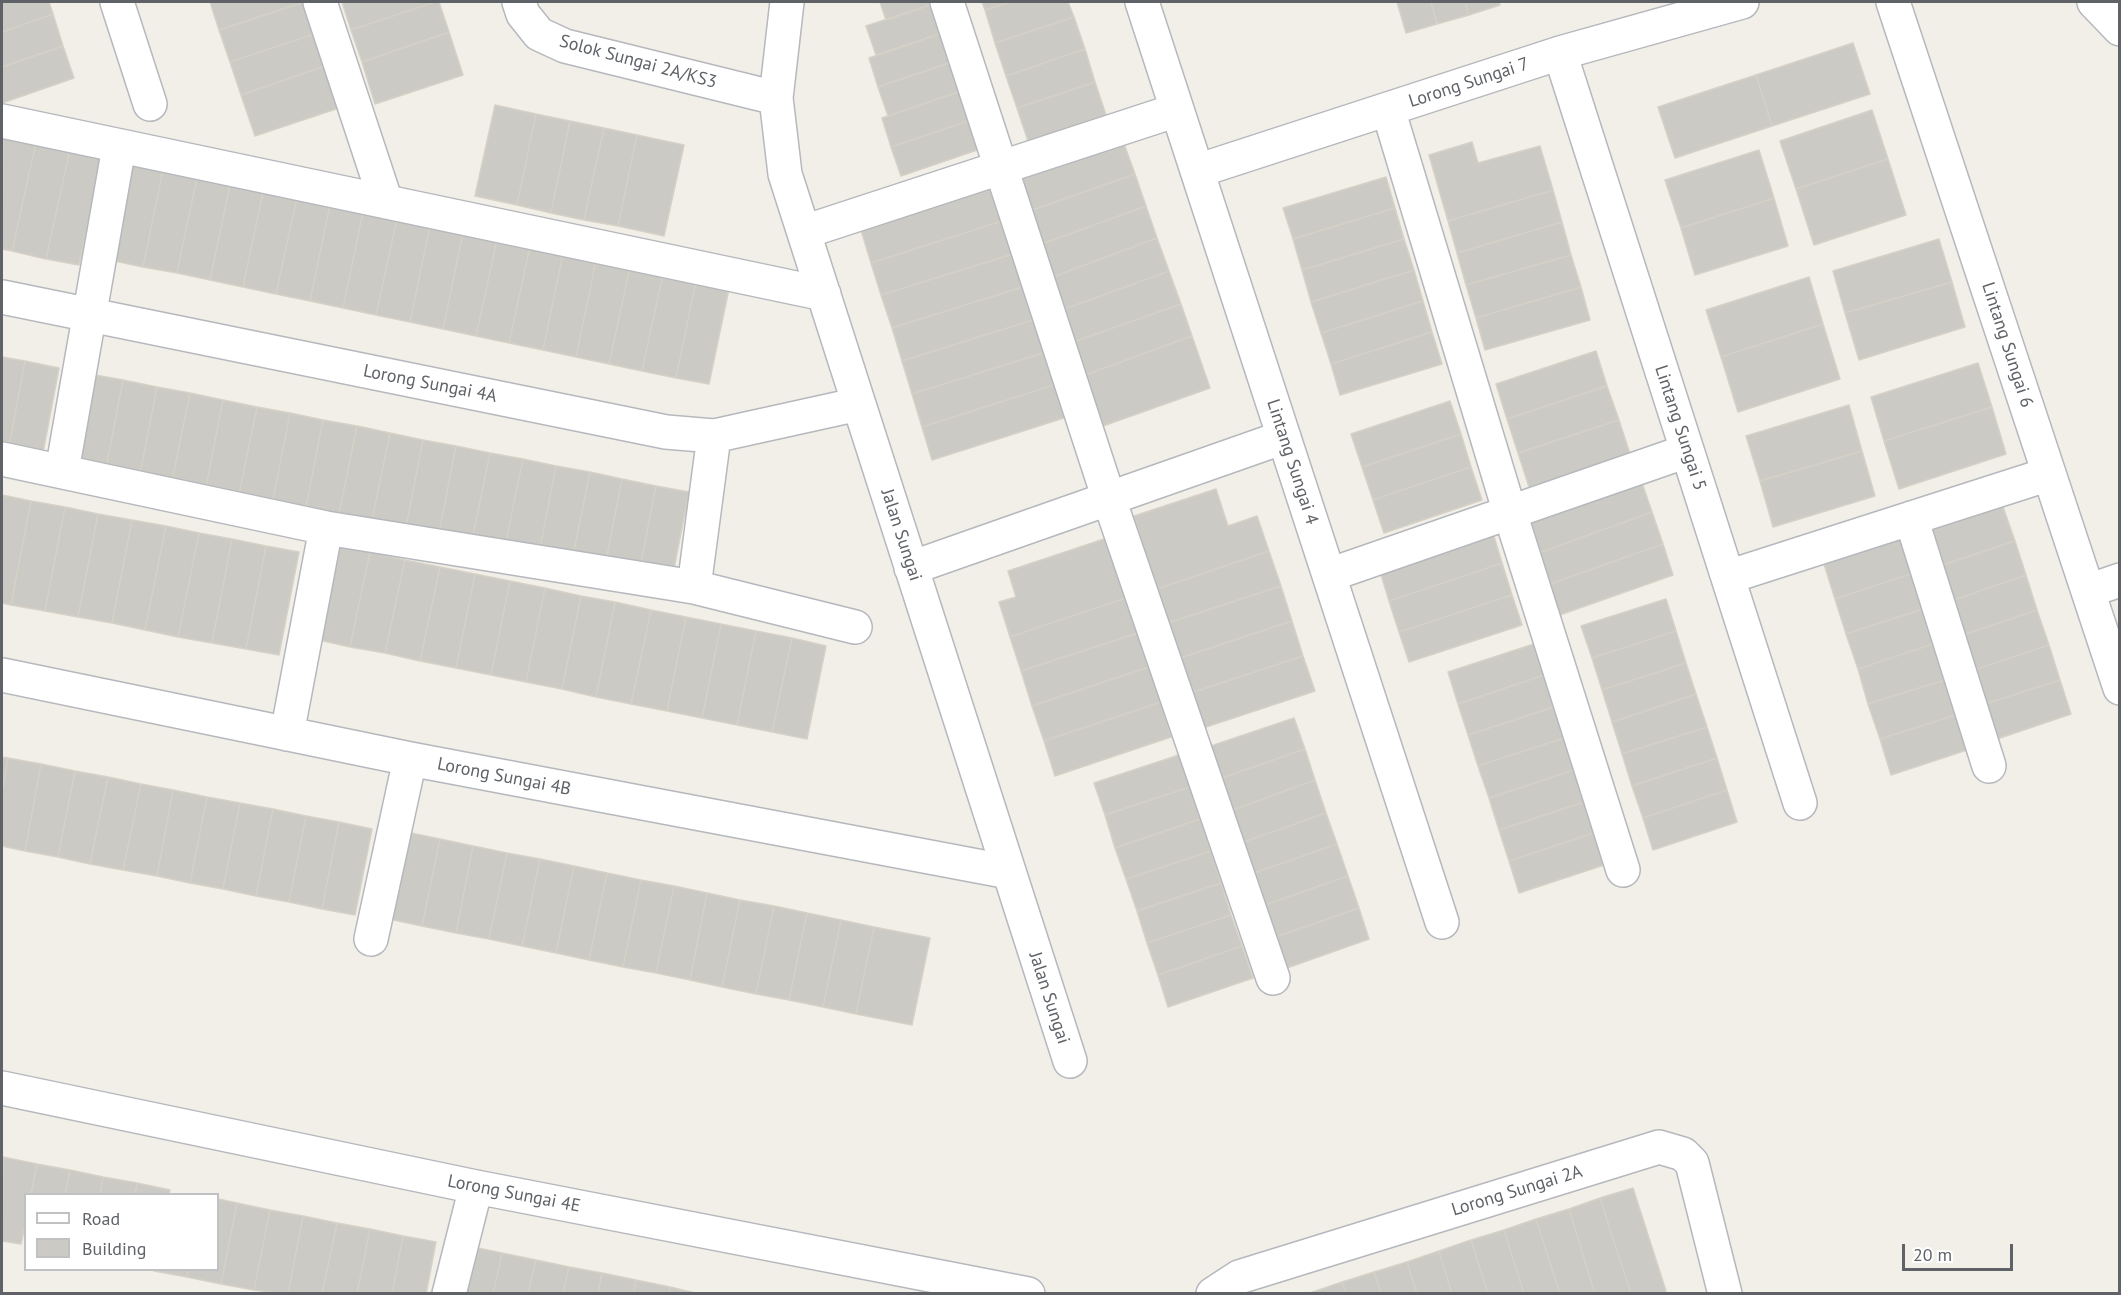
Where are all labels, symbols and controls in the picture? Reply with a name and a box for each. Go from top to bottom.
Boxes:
street label: Solok Sungai 2A/KS3 [557,31,719,93]
street label: Lorong Sungai 7 [1406,53,1532,113]
street label: Lintang Sungai 6 [1977,280,2037,410]
street label: Lorong Sungai 4A [361,360,499,408]
street label: Lintang Sungai 5 [1650,363,1710,493]
street label: Lintang Sungai 4 [1262,397,1322,527]
street label: Jalan Sungai [876,486,926,584]
street label: Lorong Sungai 4B [435,753,573,801]
street label: Jalan Sungai [1024,949,1074,1047]
street label: Lorong Sungai 2A [1449,1161,1585,1221]
street label: Lorong Sungai 4E [446,1171,582,1217]
legend [24,1193,219,1271]
text: Road [82,1207,120,1230]
scale bar [1905,1232,2016,1270]
text: Building [82,1237,146,1260]
text: 20 m [1913,1243,1952,1266]

